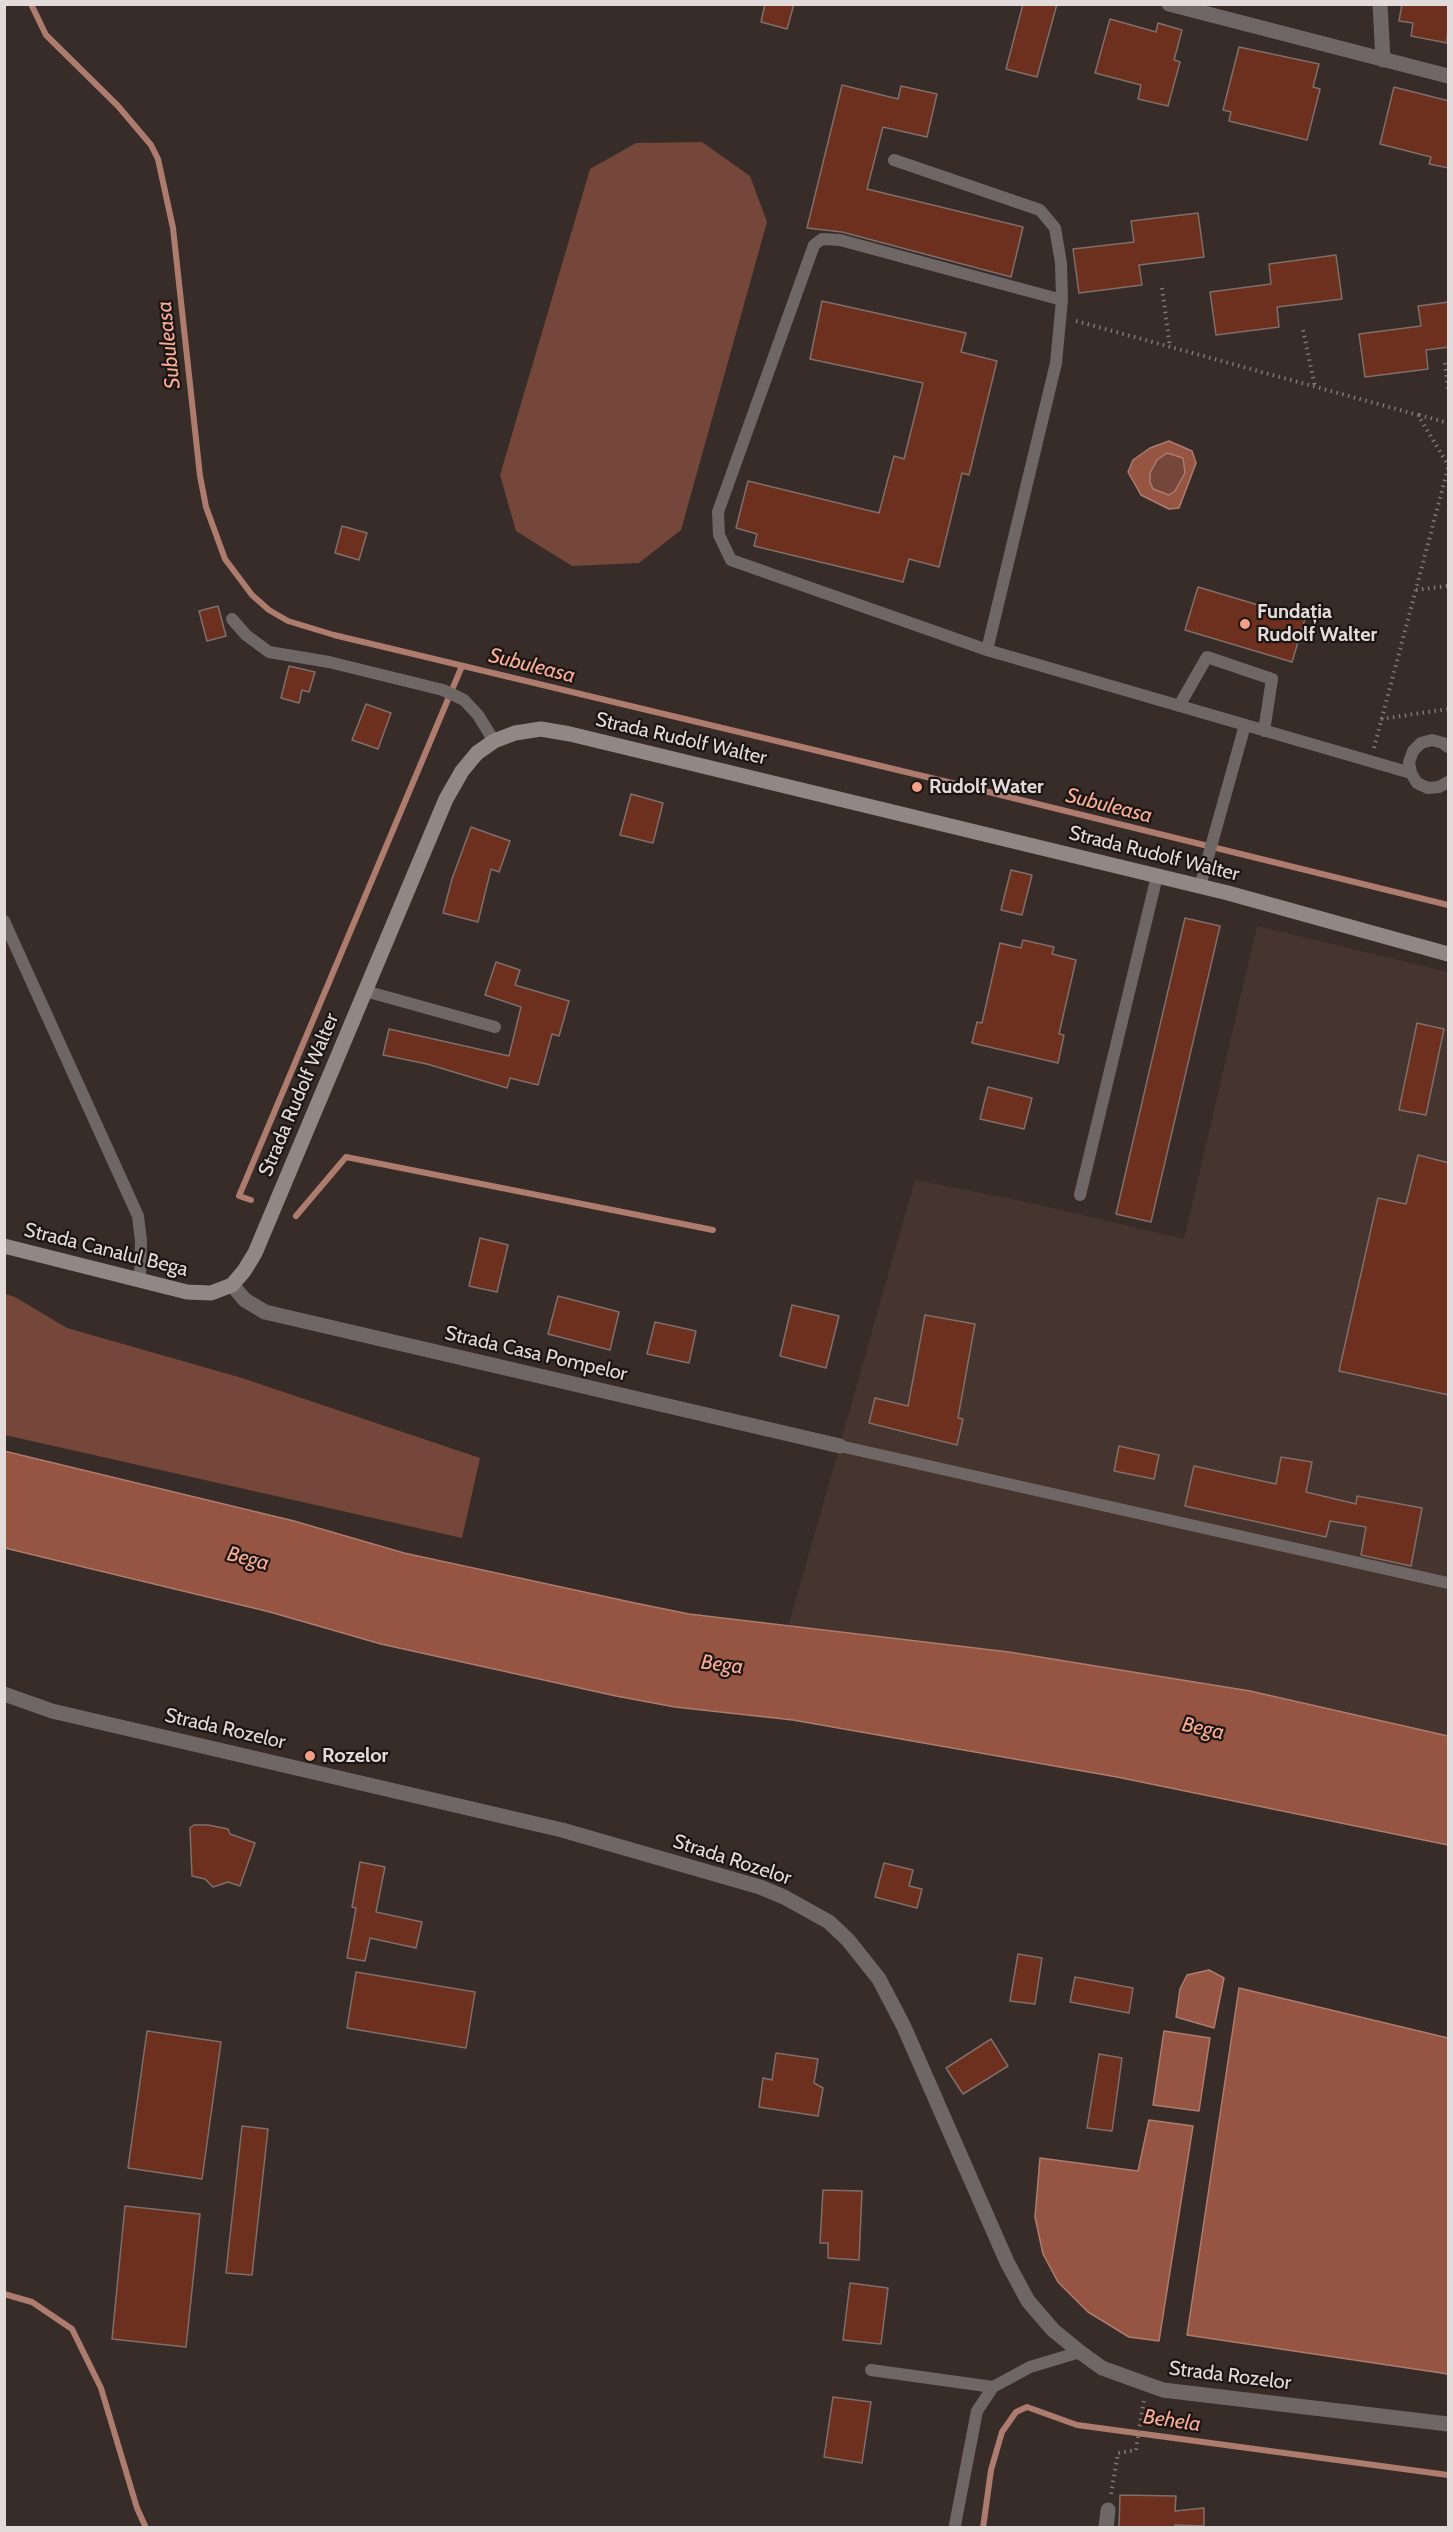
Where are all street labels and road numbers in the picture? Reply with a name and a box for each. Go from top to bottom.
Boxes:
street label: Strada Rudolf Walter [593,708,769,770]
street label: Strada Rudolf Walter [1066,821,1242,887]
street label: Strada Rudolf Walter [254,1010,344,1180]
street label: Strada Canalul Bega [22,1218,190,1282]
street label: Strada Casa Pompelor [442,1321,630,1387]
street label: Strada Rozelor [162,1703,288,1755]
street label: Strada Rozelor [670,1830,794,1890]
street label: Strada Rozelor [1168,2357,1292,2395]

